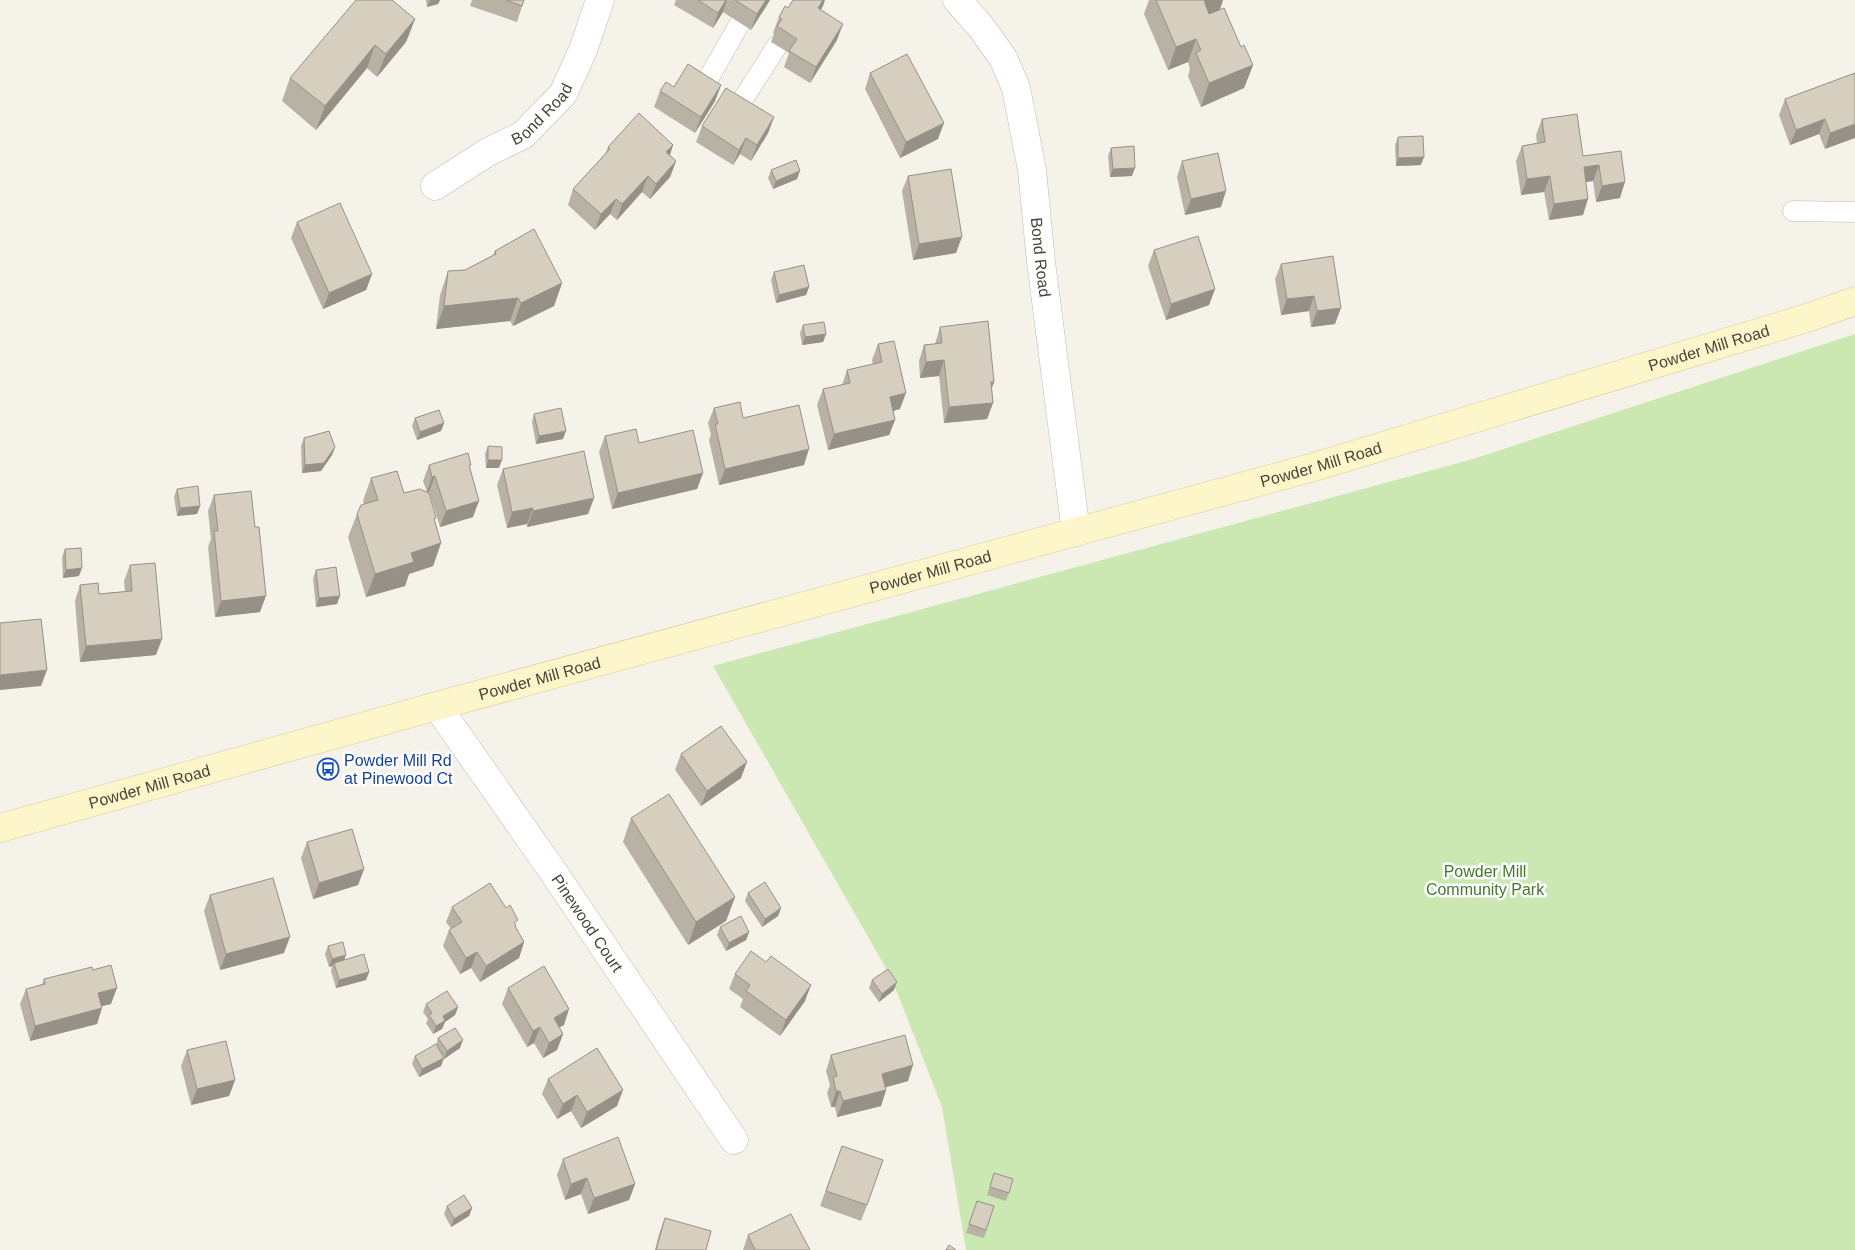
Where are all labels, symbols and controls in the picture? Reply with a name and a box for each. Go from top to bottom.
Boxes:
street label: Bond Road [509,81,576,148]
street label: Bond Road [1028,217,1053,298]
street label: Powder Mill Road [1646,322,1771,374]
street label: Powder Mill Road [1258,439,1384,490]
street label: Powder Mill Road [868,547,993,597]
street label: Powder Mill Road [477,654,602,703]
place label: Powder Mill Rd at Pinewood Ct [344,752,453,787]
bus stop icon: Powder Mill Rd at Pinewood Ct [316,757,340,781]
street label: Powder Mill Road [87,762,212,812]
park label: Powder Mill Community Park [1426,863,1545,898]
street label: Pinewood Court [548,871,626,976]

